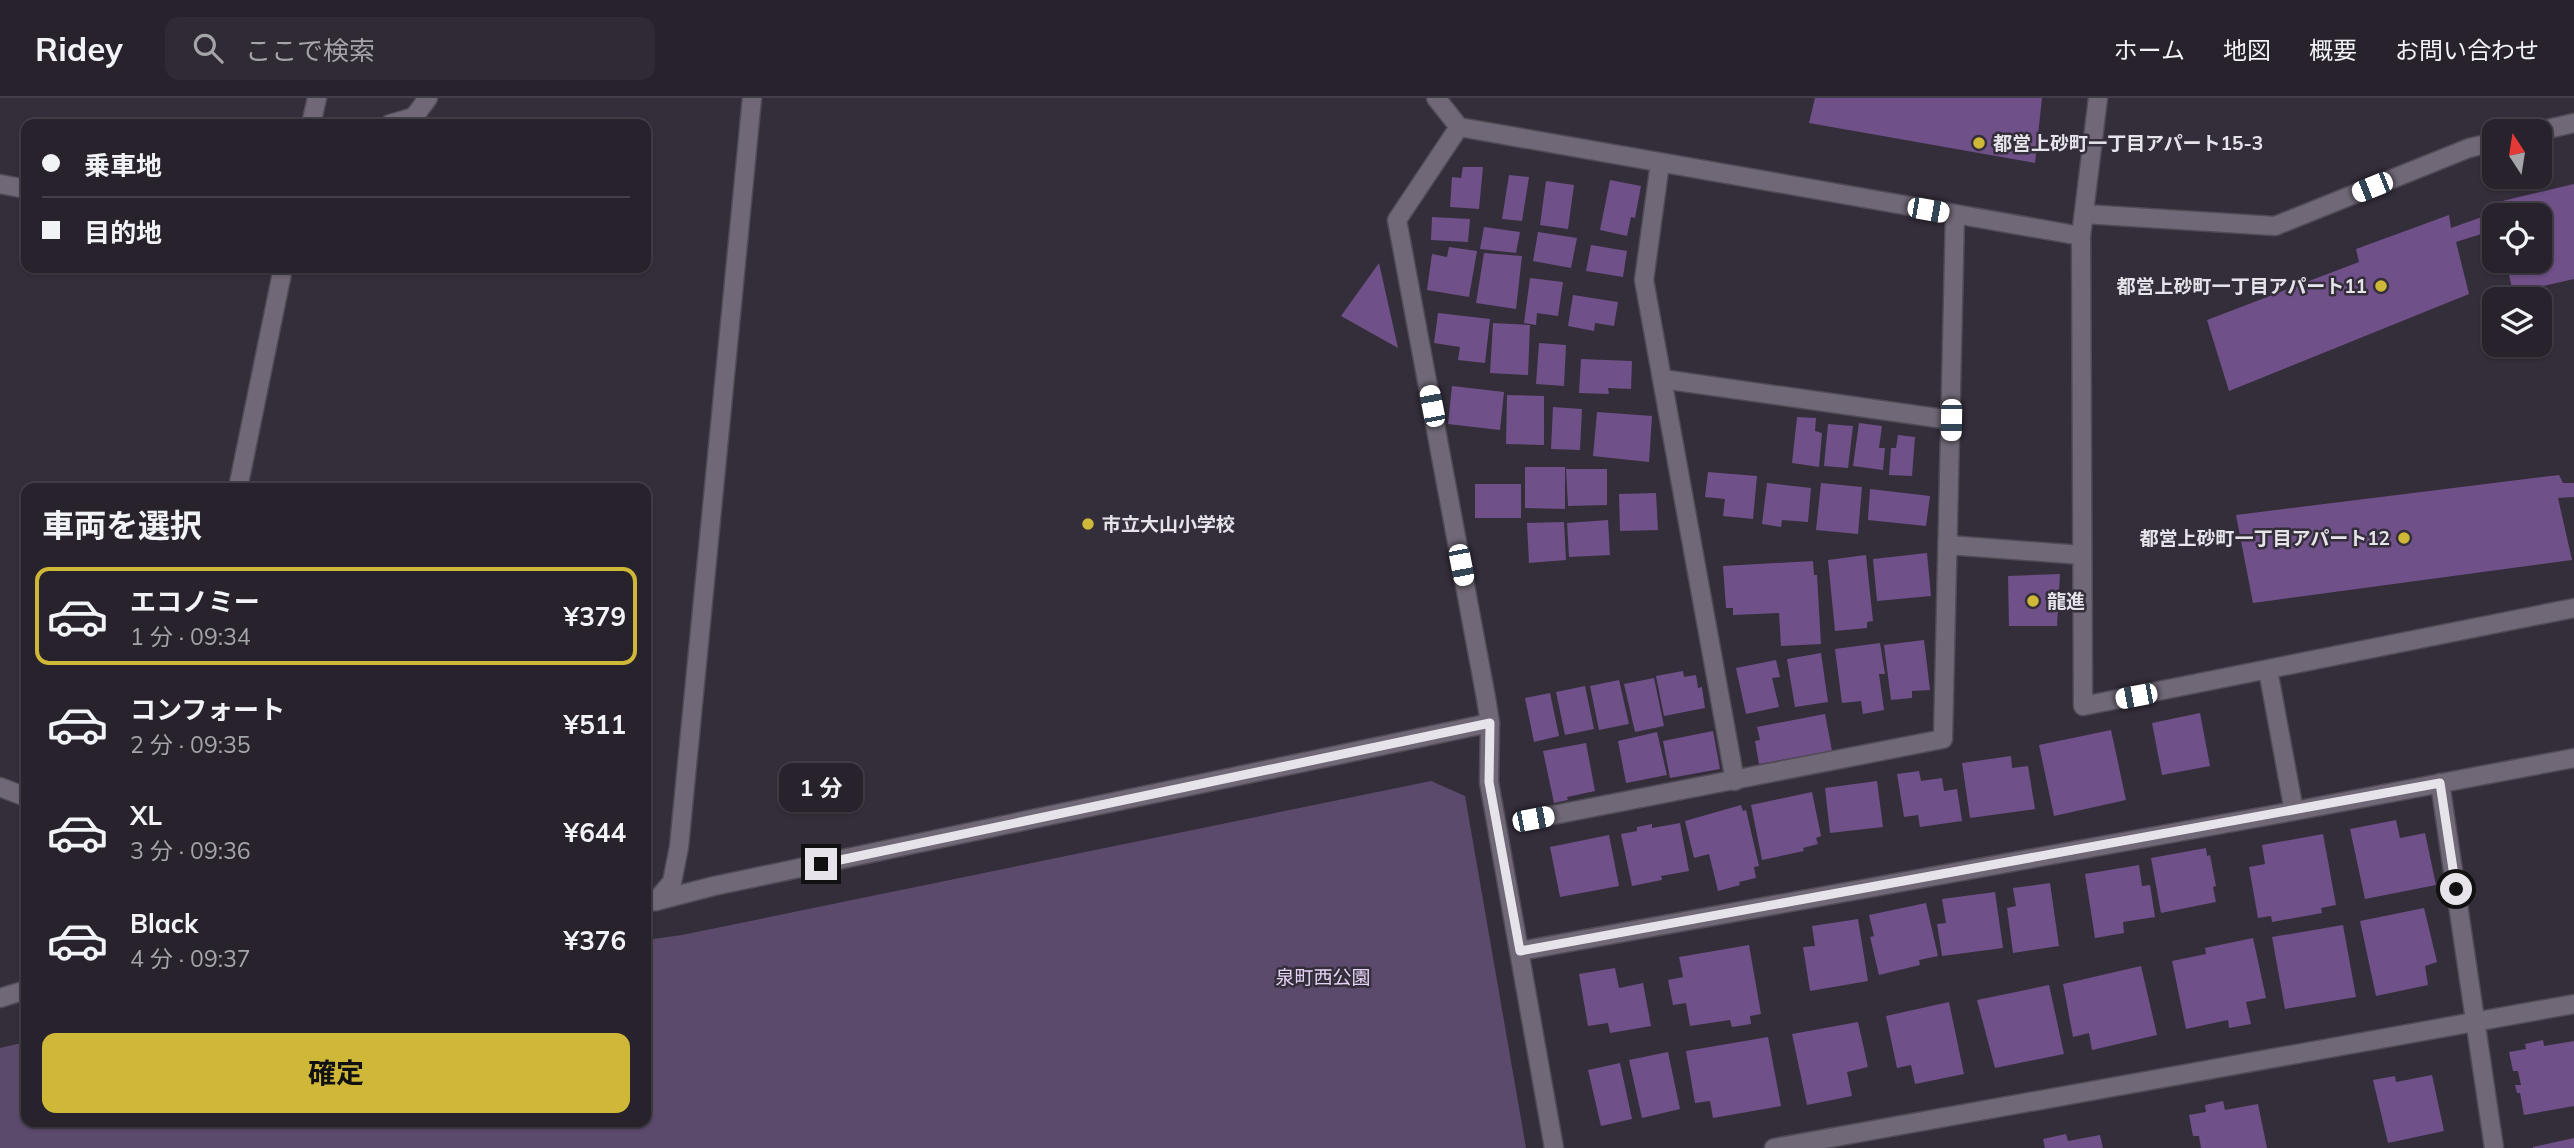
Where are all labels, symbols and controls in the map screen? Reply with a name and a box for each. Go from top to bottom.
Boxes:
search box [165,17,655,80]
text: Ridey [35,28,123,69]
icon: search [189,29,227,67]
text: ここで検索 [245,34,375,67]
text: ホーム [2114,35,2185,65]
text: 地図 [2223,35,2271,65]
text: 概要 [2309,35,2357,65]
text: お問い合わせ [2395,35,2539,65]
north arrow [2482,119,2552,189]
map controls [2482,119,2552,357]
place label: 都営上砂町一丁目アパート15-3 [1993,131,2263,155]
marker: 都営上砂町一丁目アパート15-3 [1971,135,1987,151]
text: 乗車地 [84,149,162,182]
car [2349,169,2396,205]
car [1906,196,1951,224]
button: locate [2482,203,2552,273]
text: 目的地 [84,216,162,249]
place label: 都営上砂町一丁目アパート11 [2117,274,2367,298]
marker: 都営上砂町一丁目アパート11 [2373,278,2389,294]
button: layers [2482,287,2552,357]
car [1418,383,1447,429]
car [1941,399,1962,441]
text: 車両を選択 [42,505,202,545]
place label: 市立大山小学校 [1102,512,1235,536]
marker: 市立大山小学校 [1080,516,1096,532]
place label: 都営上砂町一丁目アパート12 [2140,526,2390,550]
marker: 都営上砂町一丁目アパート12 [2396,530,2412,546]
car [1447,542,1476,588]
icon: car [46,585,109,648]
text: エコノミー [130,585,260,618]
place label: 龍進 [2047,589,2085,613]
marker: 龍進 [2025,593,2041,609]
text: ¥379 [564,600,626,633]
text: 1 分 · 09:34 [130,622,251,651]
car [2114,682,2159,710]
icon: car [46,693,109,756]
text: コンフォート [130,693,285,726]
text: ¥511 [564,708,626,741]
text: 2 分 · 09:35 [130,730,251,759]
callout: 1 分 [779,762,863,812]
text: 1 分 [799,773,843,802]
text: XL [130,799,162,832]
icon: car [46,801,109,864]
car [1511,805,1556,833]
text: ¥644 [564,816,626,849]
text: 3 分 · 09:36 [130,836,251,865]
route end [805,848,837,880]
route start [2440,873,2472,905]
text: Black [130,907,198,940]
icon: car [46,909,109,972]
text: ¥376 [564,924,626,957]
text: 4 分 · 09:37 [130,944,251,973]
park label: 泉町西公園 [1275,965,1371,989]
button: 確定 [42,1033,630,1113]

